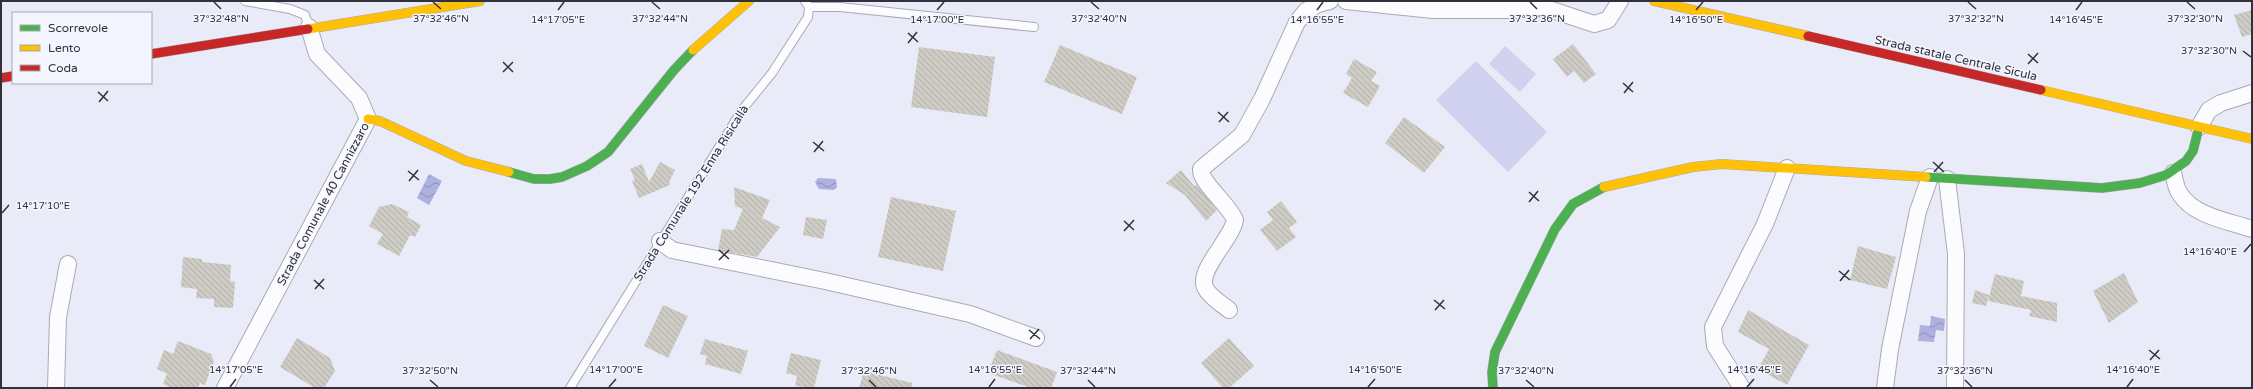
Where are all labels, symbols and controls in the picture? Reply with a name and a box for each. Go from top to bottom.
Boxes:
legend [12,12,152,84]
text: 37°32'48"N [193,13,249,25]
text: 37°32'46"N [413,13,469,25]
text: 37°32'44"N [632,13,688,25]
text: 37°32'40"N [1071,13,1127,25]
text: 37°32'36"N [1509,13,1565,25]
text: 37°32'32"N [1948,13,2004,25]
text: 37°32'30"N [2167,13,2223,25]
text: 14°17'05"E [531,14,585,26]
text: 14°17'00"E [910,14,964,26]
text: 14°16'55"E [1290,14,1344,26]
text: 14°16'50"E [1669,14,1723,26]
text: 14°16'45"E [2049,14,2103,26]
text: Scorrevole [48,21,108,35]
street label: Strada statale Centrale Sicula [1873,32,2039,84]
text: Lento [48,41,81,55]
text: 37°32'30"N [2181,45,2237,57]
text: Coda [48,61,78,75]
street label: Strada Comunale 192 Enna Risicallà [631,102,751,284]
street label: Strada Comunale 40 Cannizzaro [274,120,372,288]
text: 14°17'10"E [16,200,70,212]
text: 14°16'40"E [2183,246,2237,258]
text: 14°17'05"E [209,364,263,376]
text: 14°17'00"E [589,364,643,376]
text: 14°16'55"E [968,364,1022,376]
text: 14°16'50"E [1348,364,1402,376]
text: 14°16'45"E [1727,364,1781,376]
text: 14°16'40"E [2106,364,2160,376]
text: 37°32'50"N [402,365,458,377]
text: 37°32'46"N [841,365,897,377]
text: 37°32'44"N [1060,365,1116,377]
text: 37°32'40"N [1498,365,1554,377]
text: 37°32'36"N [1937,365,1993,377]

